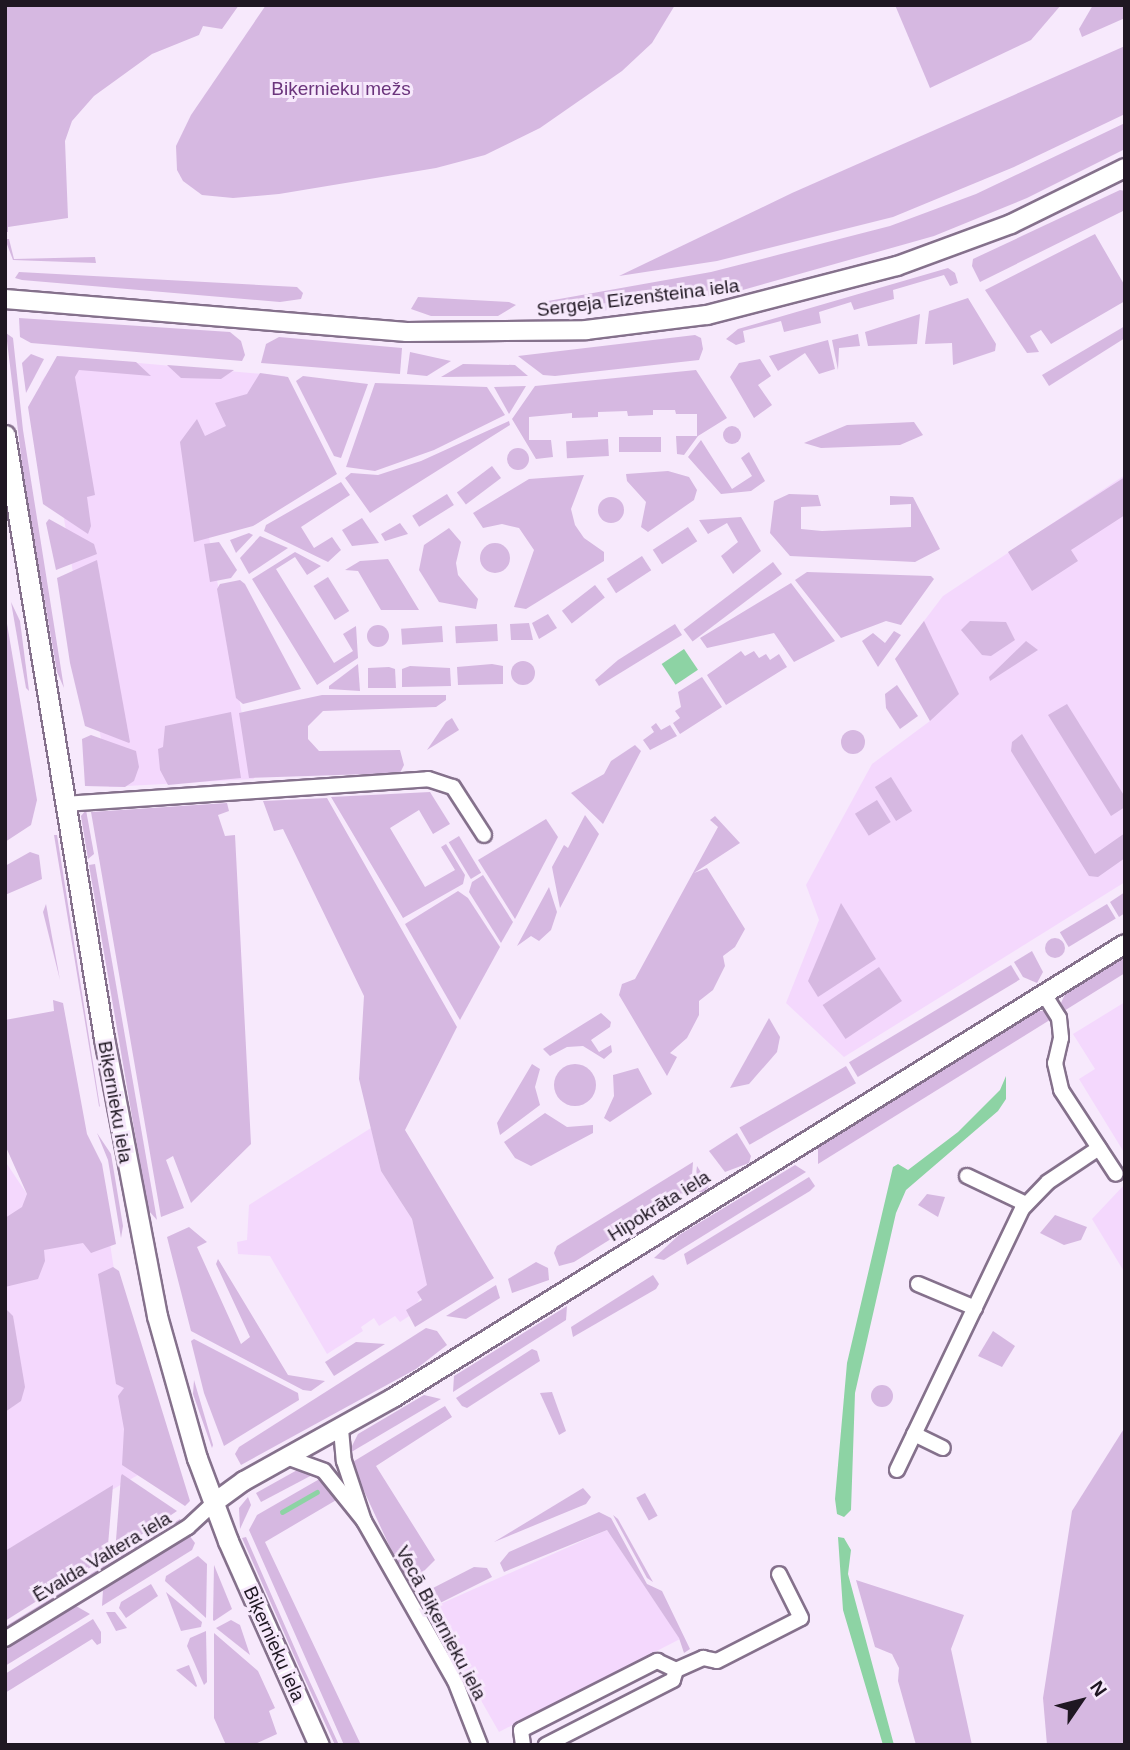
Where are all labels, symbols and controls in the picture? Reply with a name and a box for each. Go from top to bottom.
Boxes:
park label: Biķernieku mežs [271,78,411,100]
street label: Sergeja Eizenšteina iela [535,274,741,322]
street label: Biķernieku iela [93,1039,137,1165]
street label: Hipokrāta iela [604,1166,714,1246]
street label: Ēvalda Valtera iela [29,1507,175,1607]
street label: Vecā Biķernieku iela [391,1542,491,1704]
street label: Biķernieku iela [238,1583,310,1705]
north arrow [1046,1666,1116,1736]
text: N [1086,1677,1111,1700]

